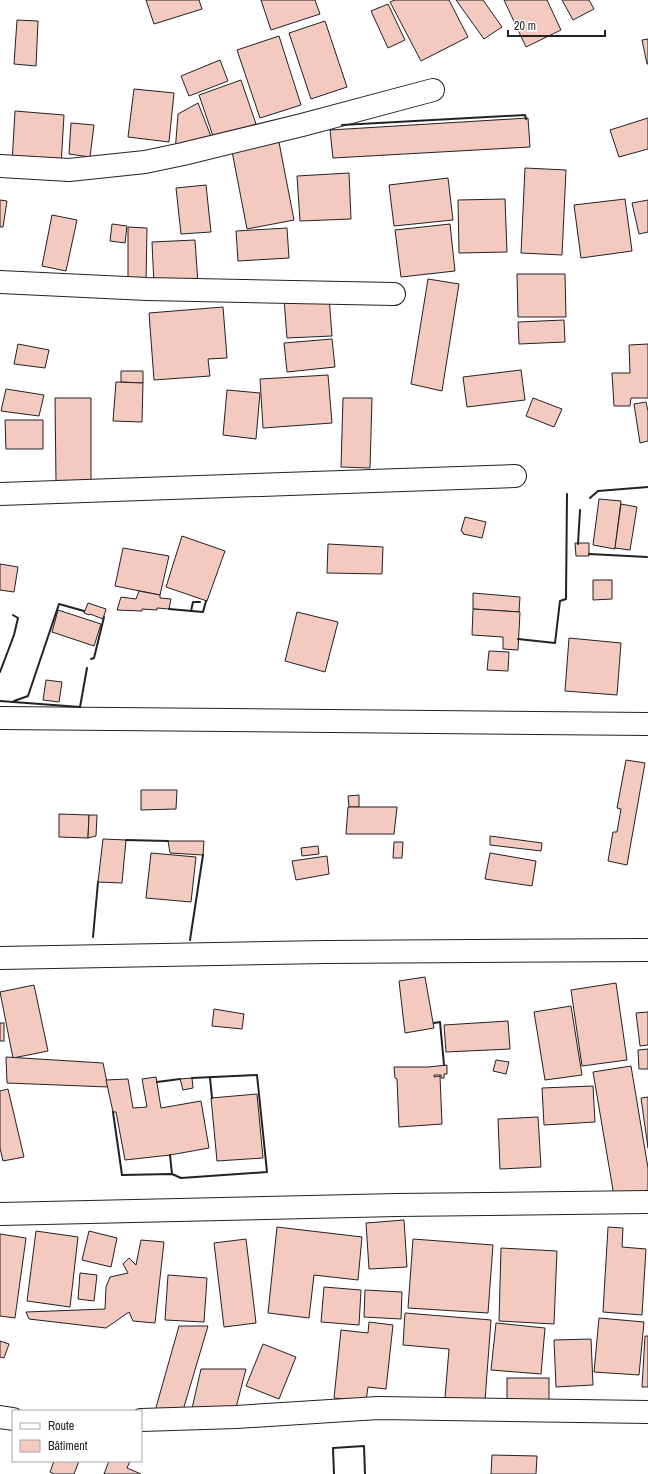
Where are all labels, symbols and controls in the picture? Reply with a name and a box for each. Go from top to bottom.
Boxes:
scale bar [508,12,605,38]
text: 20 m [514,18,536,34]
legend [12,1410,142,1462]
text: Route [48,1418,74,1434]
text: Bâtiment [48,1438,88,1454]

